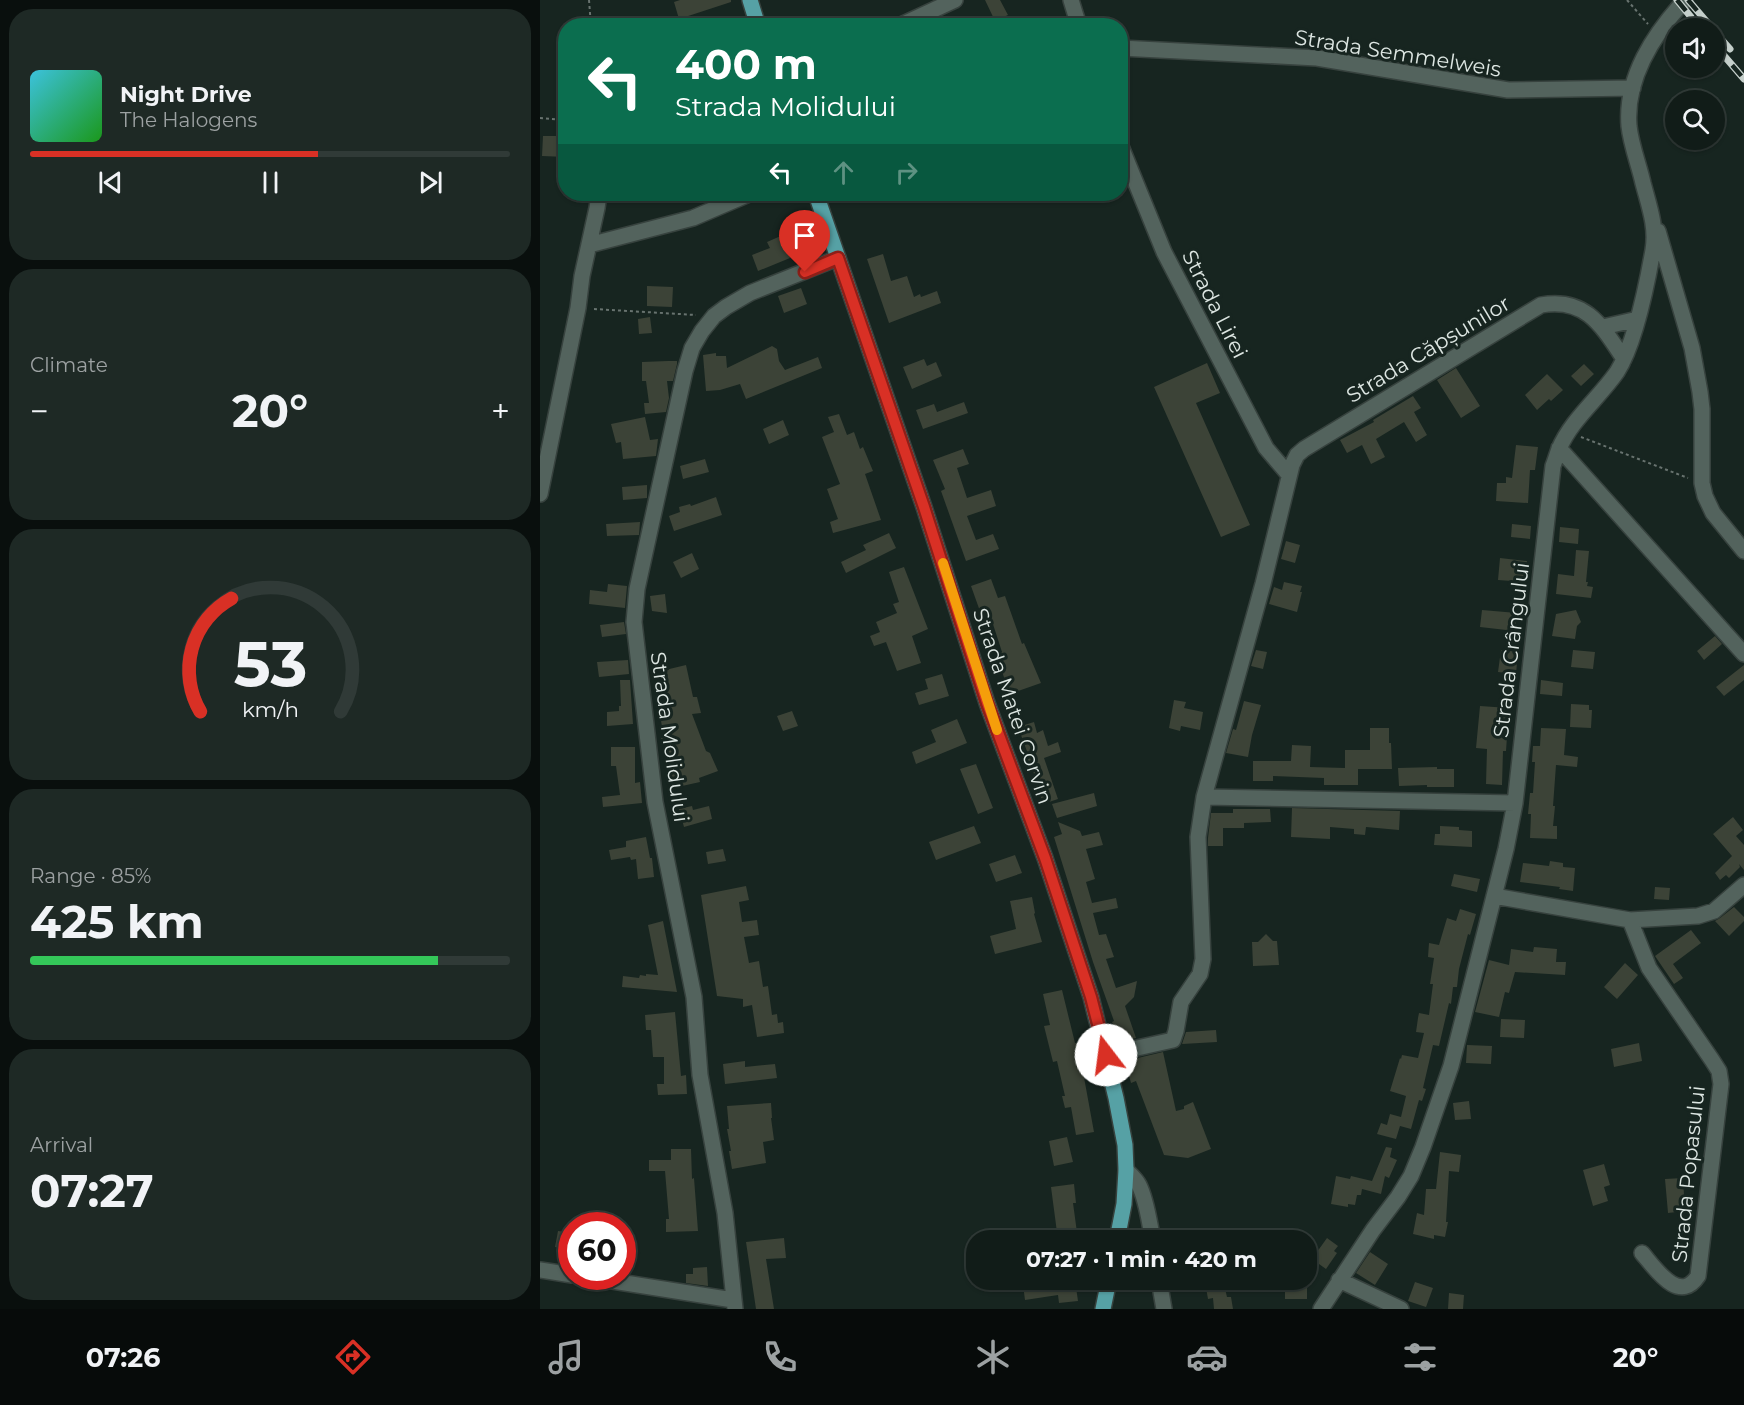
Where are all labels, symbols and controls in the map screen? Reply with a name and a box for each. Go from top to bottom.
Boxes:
map controls [1665,18,1725,150]
button: sound [1665,18,1725,78]
street label: Strada Semmelweis [1293,24,1503,82]
text: 400 m [675,38,817,90]
icon: left [576,42,654,120]
text: Night Drive [120,81,252,108]
text: Strada Molidului [675,90,896,123]
button: search [1665,90,1725,150]
text: The Halogens [120,108,257,132]
icon: left [764,156,797,189]
icon: ahead [827,156,860,189]
icon: right [890,156,923,189]
icon: previous [94,166,127,199]
icon: pause [254,166,287,199]
icon: next [414,166,447,199]
pin [779,210,830,272]
icon: arrive [788,219,821,252]
street label: Strada Lirei [1177,246,1253,362]
street label: Strada Căpșunilor [1342,290,1515,409]
text: Climate [30,353,108,377]
text: 20° [232,383,308,438]
text: − [30,391,49,431]
text: + [491,391,510,431]
street label: Strada Crângului [1488,561,1534,739]
street label: Strada Matei Corvin [968,605,1058,807]
text: 53 [233,626,307,702]
street label: Strada Molidului [646,650,694,824]
text: km/h [241,696,299,722]
text: Range · 85% [30,864,151,888]
text: 425 km [30,894,204,949]
position arrow [1074,1023,1138,1087]
street label: Strada Popasului [1666,1084,1710,1264]
text: Arrival [30,1133,93,1157]
text: 07:27 [30,1163,154,1218]
speed limit sign: 60 [558,1212,636,1290]
text: 07:27 · 1 min · 420 m [1026,1246,1257,1273]
icon: directions [332,1336,374,1378]
icon: music [545,1336,587,1378]
icon: phone [759,1336,801,1378]
icon: climate [972,1336,1014,1378]
icon: car [1186,1336,1228,1378]
icon: filters [1399,1336,1441,1378]
text: 07:26 [86,1341,160,1374]
text: 20° [1613,1341,1658,1374]

